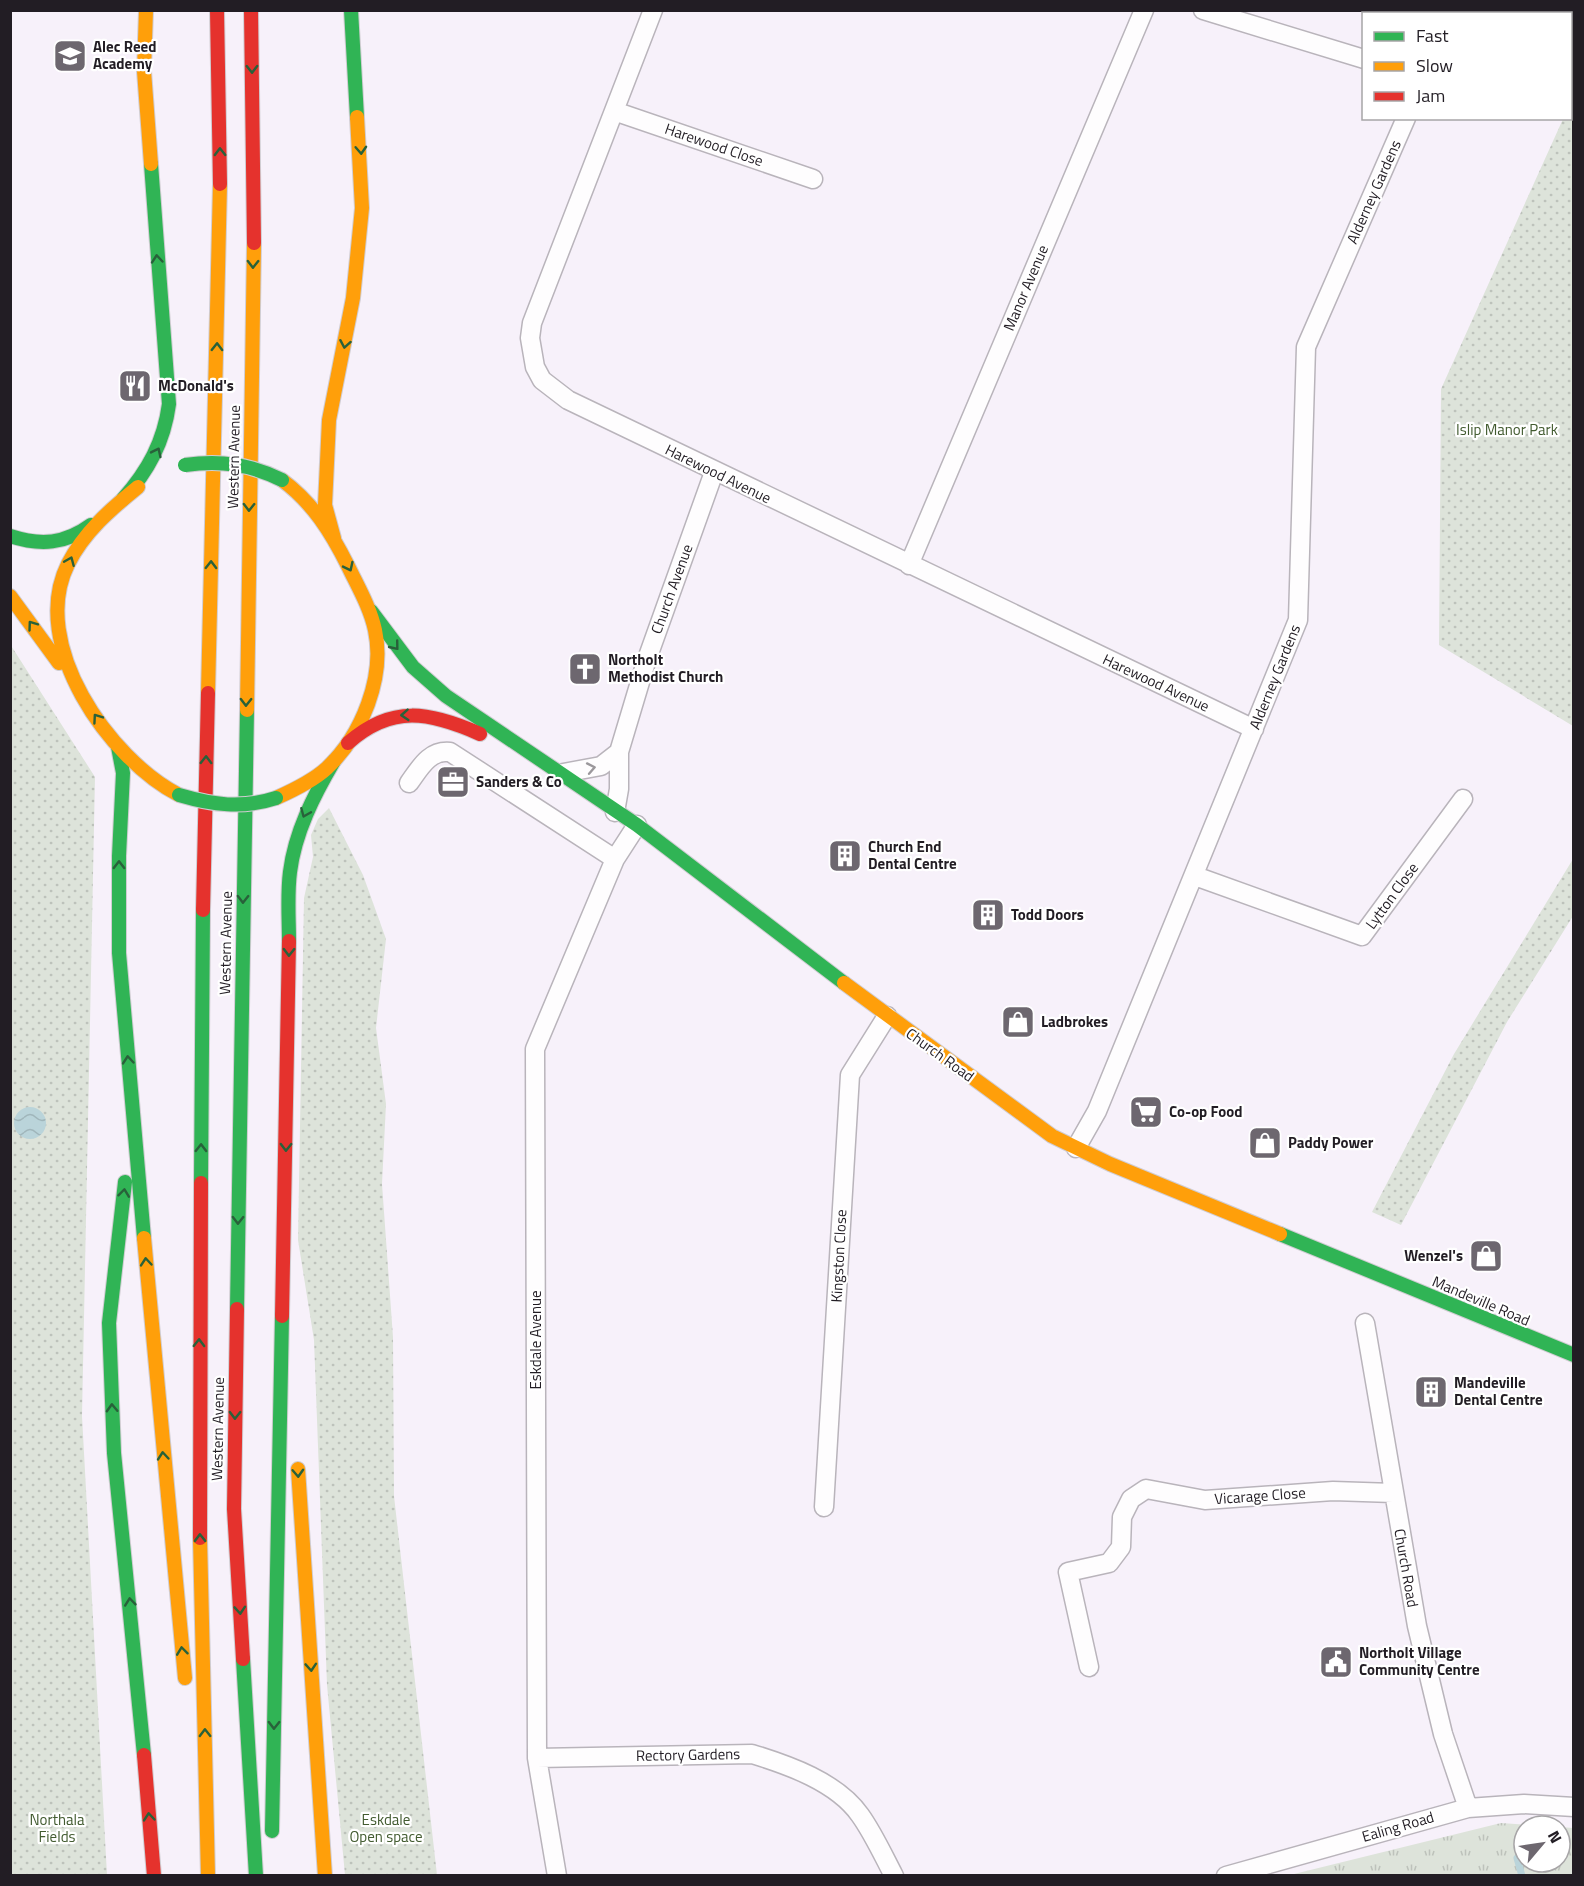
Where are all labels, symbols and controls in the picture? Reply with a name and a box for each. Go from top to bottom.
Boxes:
legend [1362,12,1572,120]
text: Fast [1416,22,1449,49]
place label: Alec Reed Academy [93,35,156,75]
school or university icon: Alec Reed Academy [52,38,88,74]
text: Slow [1416,52,1453,79]
one-way arrow [246,64,258,73]
text: Jam [1416,82,1445,109]
street label: Harewood Close [662,117,766,172]
street label: Alderney Gardens [1340,136,1407,247]
one-way arrow [355,146,367,155]
one-way arrow [214,147,226,156]
street label: Manor Avenue [997,241,1054,334]
one-way arrow [151,255,164,264]
one-way arrow [247,259,259,268]
one-way arrow [339,339,352,349]
one-way arrow [210,342,223,351]
restaurant icon: McDonald's [117,368,153,404]
place label: McDonald's [158,374,234,397]
street label: Western Avenue [221,405,246,509]
park label: Islip Manor Park [1456,418,1558,441]
street label: Harewood Avenue [661,438,775,509]
one-way arrow [150,447,162,458]
one-way arrow [243,503,256,512]
street label: Church Avenue [645,541,698,637]
one-way arrow [62,557,74,568]
one-way arrow [205,560,218,569]
one-way arrow [341,561,353,572]
one-way arrow [28,620,39,631]
street label: Alderney Gardens [1243,621,1306,733]
one-way arrow [388,639,399,650]
place label: Northolt Methodist Church [608,648,723,688]
street label: Harewood Avenue [1099,648,1213,717]
church icon: Northolt Methodist Church [567,651,603,687]
one-way arrow [240,698,252,707]
one-way arrow [401,708,410,721]
one-way arrow [93,713,104,724]
one-way arrow [200,755,213,764]
one-way arrow [586,762,596,775]
office icon: Sanders & Co [435,764,471,800]
place label: Sanders & Co [476,770,562,793]
one-way arrow [300,806,312,817]
place label: Church End Dental Centre [868,835,957,875]
building icon: Church End Dental Centre [827,838,863,874]
street label: Lytton Close [1359,858,1424,934]
one-way arrow [113,861,125,870]
street label: Western Avenue [213,891,238,995]
one-way arrow [237,894,249,903]
building icon: Todd Doors [970,897,1006,933]
place label: Todd Doors [1011,903,1084,926]
one-way arrow [282,948,295,957]
shop icon: Ladbrokes [1000,1004,1036,1040]
place label: Ladbrokes [1041,1010,1108,1033]
street label: Church Road [901,1022,979,1087]
one-way arrow [122,1055,135,1064]
supermarket icon: Co-op Food [1128,1094,1164,1130]
place label: Co-op Food [1169,1100,1242,1123]
shop icon: Paddy Power [1247,1125,1283,1161]
place label: Paddy Power [1288,1131,1374,1154]
one-way arrow [280,1143,292,1152]
one-way arrow [195,1144,207,1153]
one-way arrow [117,1188,130,1198]
street label: Kingston Close [825,1209,852,1303]
one-way arrow [232,1215,244,1224]
shop icon: Wenzel's [1468,1238,1504,1274]
place label: Wenzel's [1404,1244,1463,1267]
one-way arrow [140,1258,153,1267]
street label: Mandeville Road [1429,1270,1534,1332]
street label: Eskdale Avenue [524,1291,547,1390]
one-way arrow [193,1339,205,1348]
place label: Mandeville Dental Centre [1454,1371,1543,1411]
building icon: Mandeville Dental Centre [1413,1374,1449,1410]
street label: Western Avenue [205,1377,230,1481]
one-way arrow [106,1403,119,1412]
one-way arrow [229,1410,241,1419]
one-way arrow [157,1452,170,1461]
one-way arrow [292,1468,305,1477]
street label: Vicarage Close [1214,1481,1306,1510]
street label: Church Road [1388,1527,1425,1609]
one-way arrow [193,1534,206,1543]
one-way arrow [124,1597,137,1607]
one-way arrow [233,1605,246,1614]
place label: Northolt Village Community Centre [1359,1641,1480,1681]
public building icon: Northolt Village Community Centre [1318,1644,1354,1680]
one-way arrow [176,1646,188,1655]
one-way arrow [304,1663,317,1672]
one-way arrow [268,1720,280,1729]
one-way arrow [198,1729,211,1738]
street label: Rectory Gardens [636,1742,740,1767]
street label: Ealing Road [1359,1805,1437,1848]
park label: Northala Fields [30,1808,85,1848]
park label: Eskdale Open space [349,1808,423,1848]
one-way arrow [143,1813,156,1822]
north arrow [1512,1814,1572,1874]
text: N [1542,1826,1568,1847]

